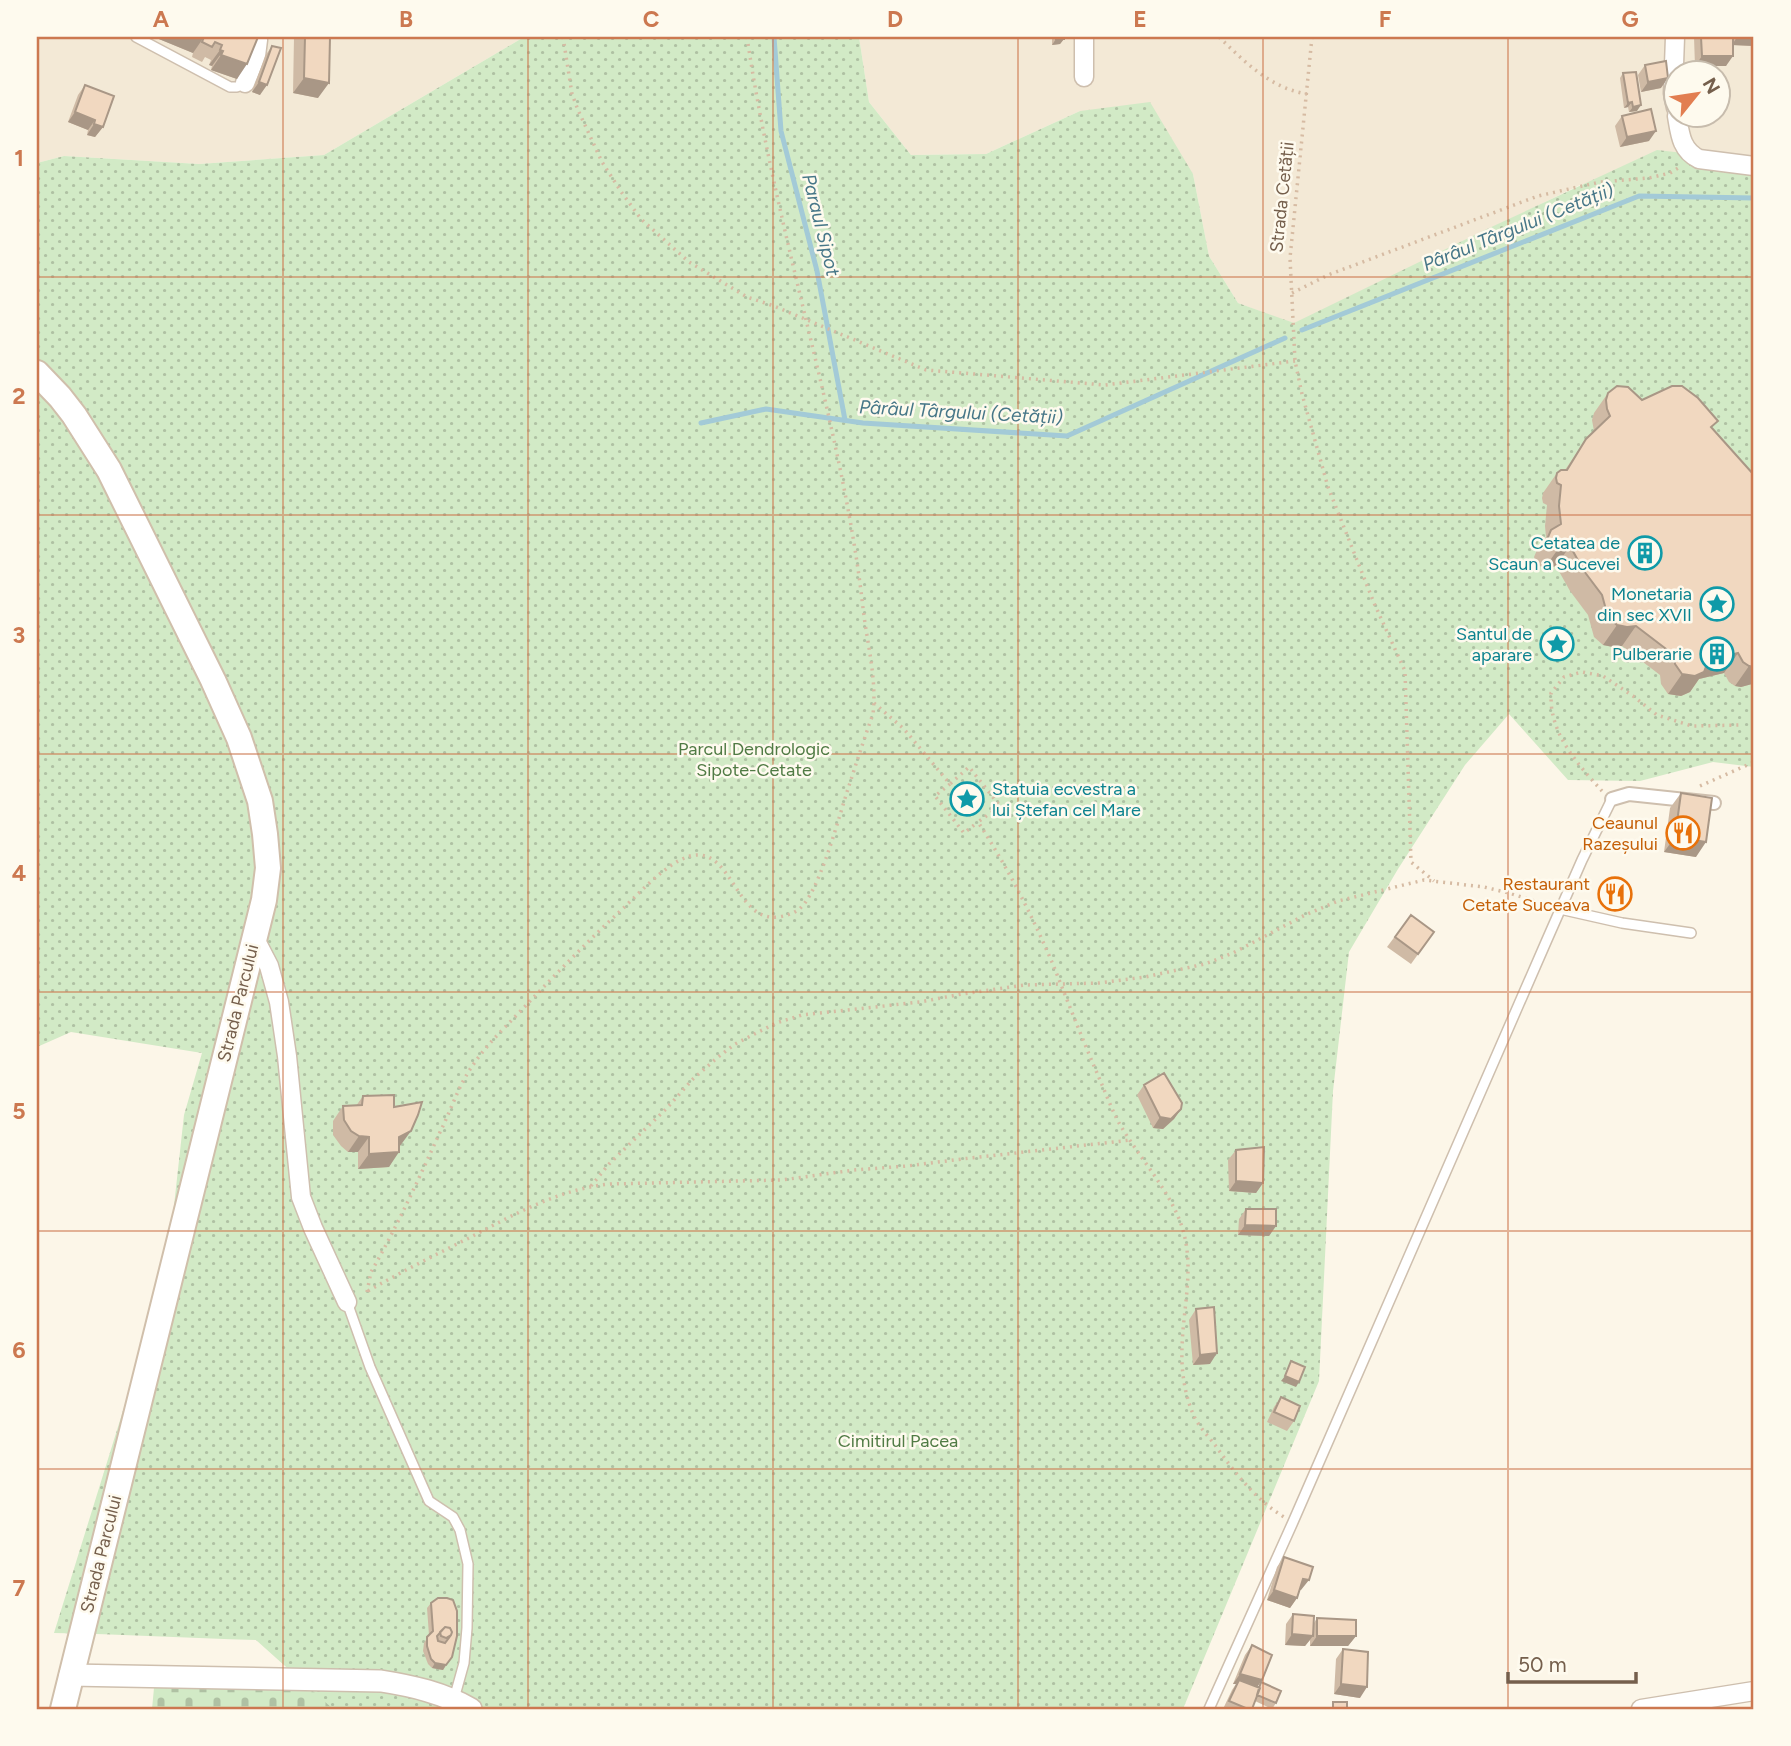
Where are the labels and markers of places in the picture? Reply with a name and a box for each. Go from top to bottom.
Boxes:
place label: Cetatea de Scaun a Sucevei [1488,532,1620,575]
building icon: Cetatea de Scaun a Sucevei [1626,534,1664,572]
place label: Monetaria din sec XVII [1597,583,1692,626]
place icon: Monetaria din sec XVII [1698,585,1736,623]
place label: Santul de aparare [1456,623,1532,666]
place icon: Santul de aparare [1538,625,1576,663]
building icon: Pulberarie [1698,635,1736,673]
place label: Pulberarie [1612,643,1692,665]
place label: Statuia ecvestra a lui Ștefan cel Mare [992,778,1141,821]
place icon: Statuia ecvestra a lui Ștefan cel Mare [948,780,986,818]
place label: Ceaunul Razeșului [1582,812,1658,855]
restaurant icon: Ceaunul Razeșului [1664,814,1702,852]
place label: Restaurant Cetate Suceava [1462,873,1590,916]
restaurant icon: Restaurant Cetate Suceava [1596,875,1634,913]

